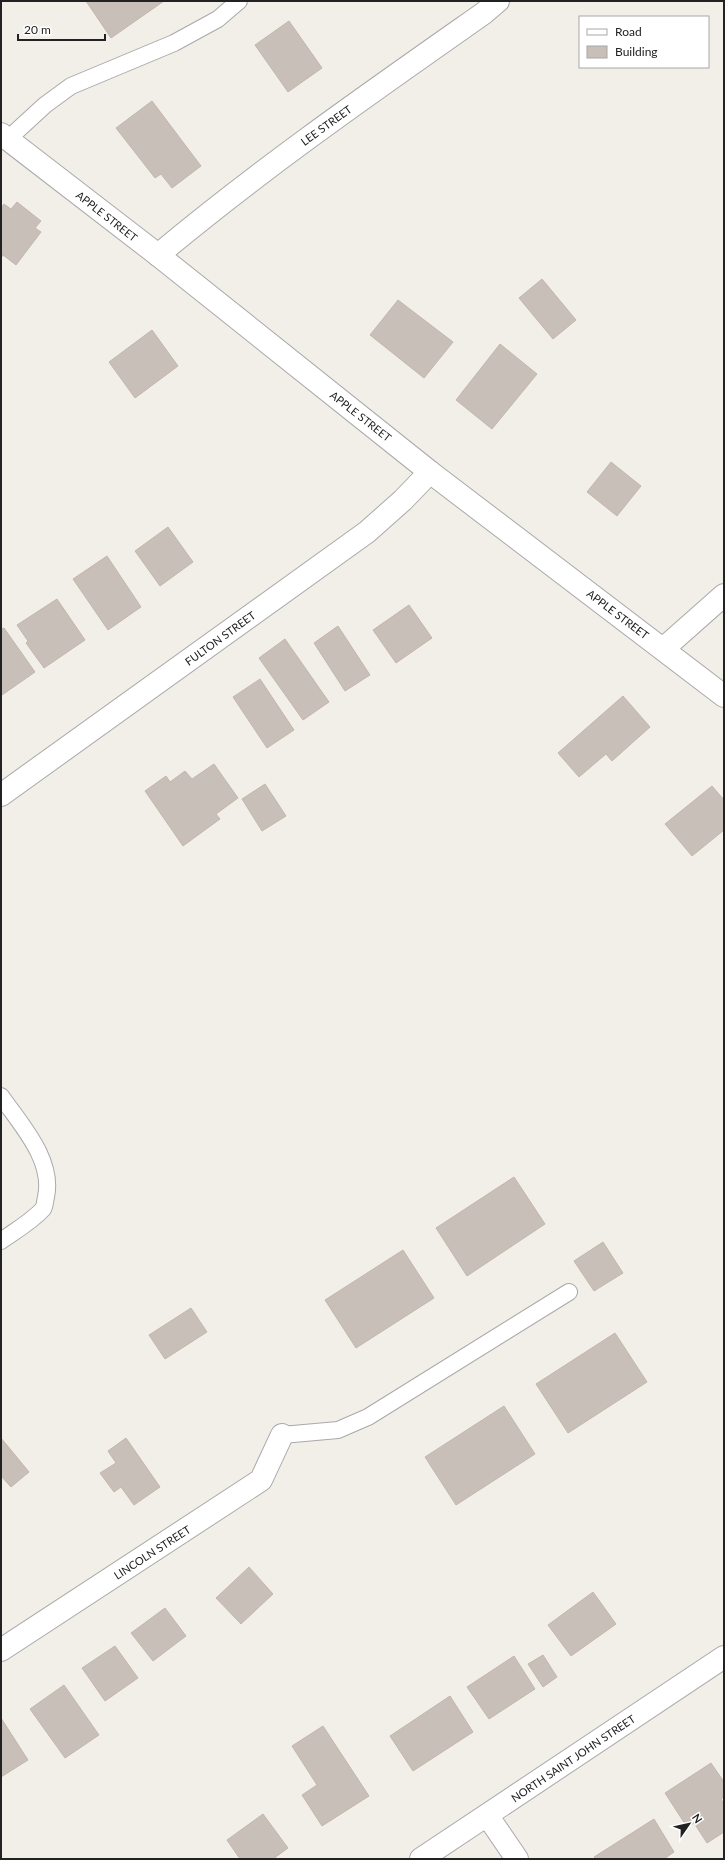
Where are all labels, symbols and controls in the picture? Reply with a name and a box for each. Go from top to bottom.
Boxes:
scale bar [18,16,105,42]
legend [579,16,709,68]
text: 20 m [24,22,51,37]
text: Road [615,24,642,39]
text: Building [615,44,658,59]
street label: LEE STREET [298,102,354,148]
street label: APPLE STREET [74,188,141,244]
street label: APPLE STREET [328,388,395,444]
street label: APPLE STREET [585,587,652,642]
street label: FULTON STREET [182,608,258,668]
street label: LINCOLN STREET [111,1522,193,1582]
street label: NORTH SAINT JOHN STREET [509,1711,638,1804]
north arrow [669,1804,709,1844]
text: N [690,1811,705,1825]

